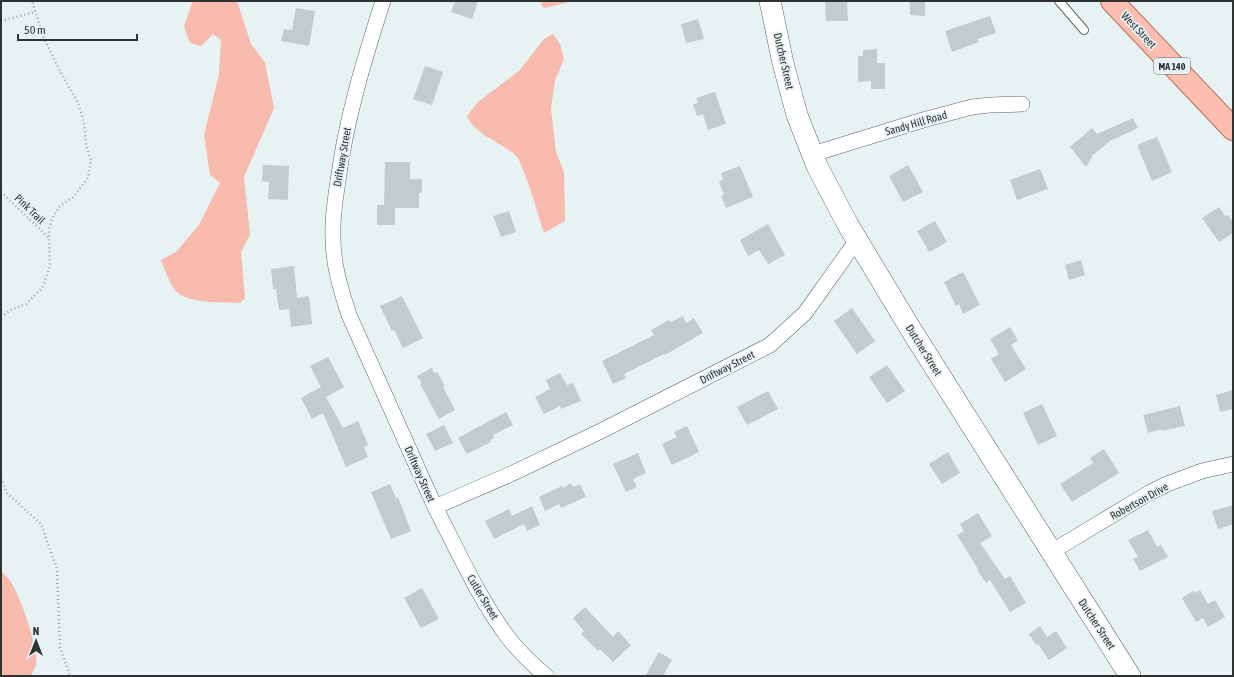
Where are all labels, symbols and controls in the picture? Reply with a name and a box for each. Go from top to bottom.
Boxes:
street label: West Street [1119,9,1159,51]
scale bar [18,16,137,42]
text: 50 m [24,23,46,37]
street label: Dutcher Street [772,31,796,91]
road number: MA 140 [1154,58,1190,74]
street label: Sandy Hill Road [884,108,948,138]
street label: Driftway Street [331,126,353,188]
street label: Pink Trail [12,192,48,226]
street label: Dutcher Street [904,322,944,378]
street label: Driftway Street [698,348,756,386]
street label: Driftway Street [402,444,438,504]
street label: Robertson Drive [1108,480,1170,522]
street label: Cutler Street [465,572,501,622]
street label: Dutcher Street [1076,596,1118,652]
north arrow [16,621,56,661]
text: N [33,625,39,637]

